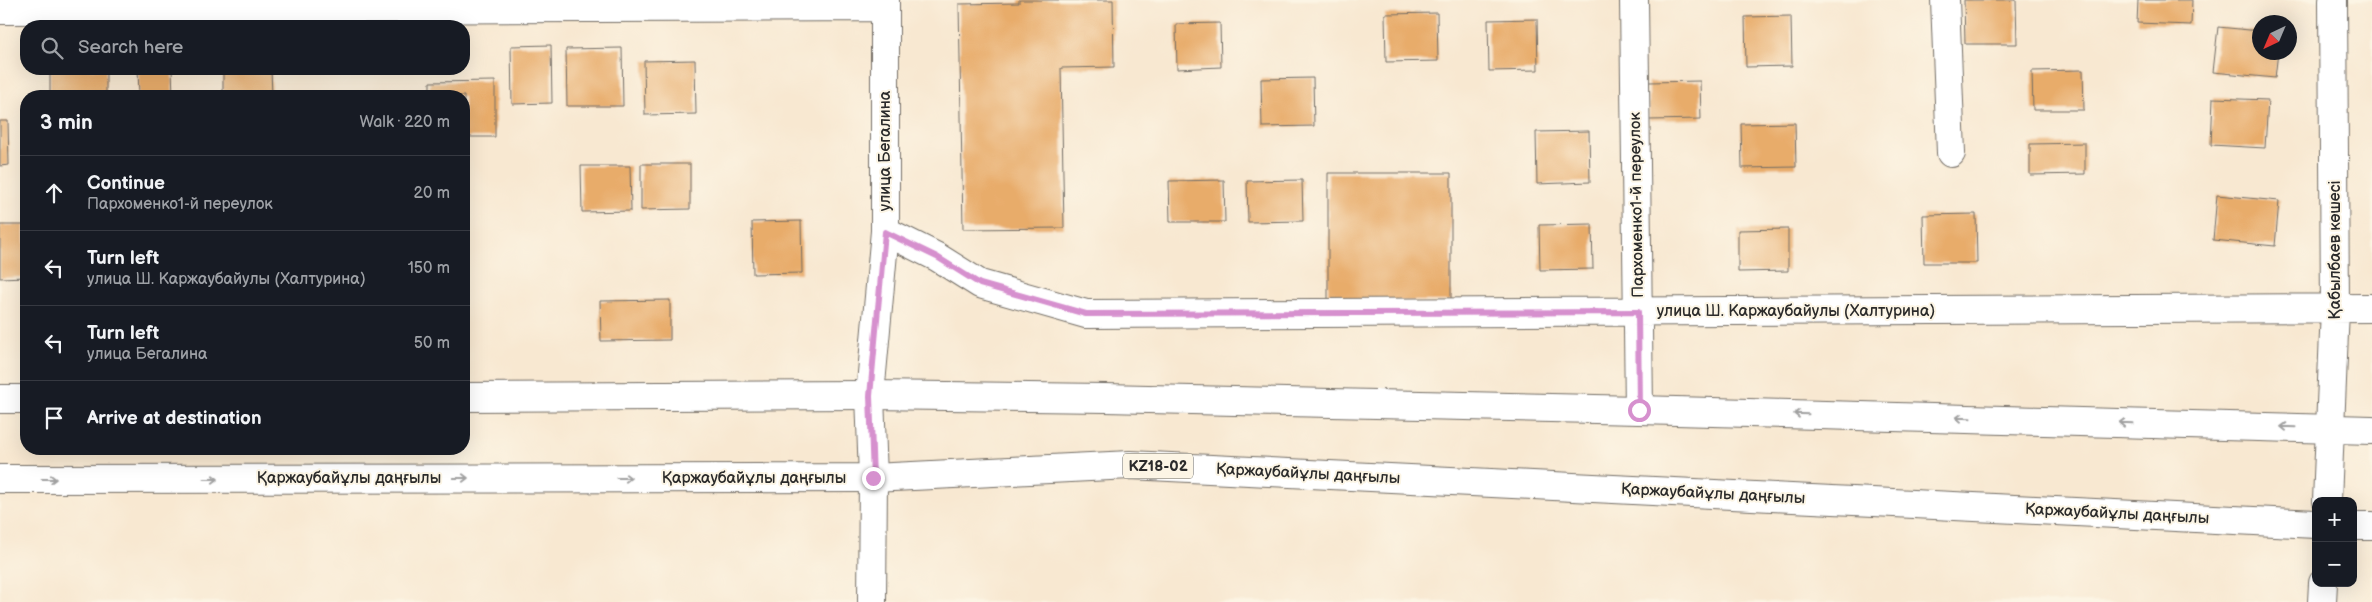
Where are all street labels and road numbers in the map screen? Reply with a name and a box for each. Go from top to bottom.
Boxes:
street label: улица Бегалина [876,90,895,211]
street label: Пархоменко1-й переулок [1626,111,1648,298]
street label: Қабылбаев көшесі [2326,181,2345,319]
street label: улица Ш. Каржаубайулы (Халтурина) [1657,302,1935,321]
road number: KZ18-02 [1123,454,1193,478]
street label: Қаржаубайұлы даңғылы [1215,460,1401,488]
street label: Қаржаубайұлы даңғылы [257,469,441,488]
street label: Қаржаубайұлы даңғылы [662,469,846,488]
street label: Қаржаубайұлы даңғылы [1620,480,1806,508]
street label: Қаржаубайұлы даңғылы [2024,500,2210,528]

